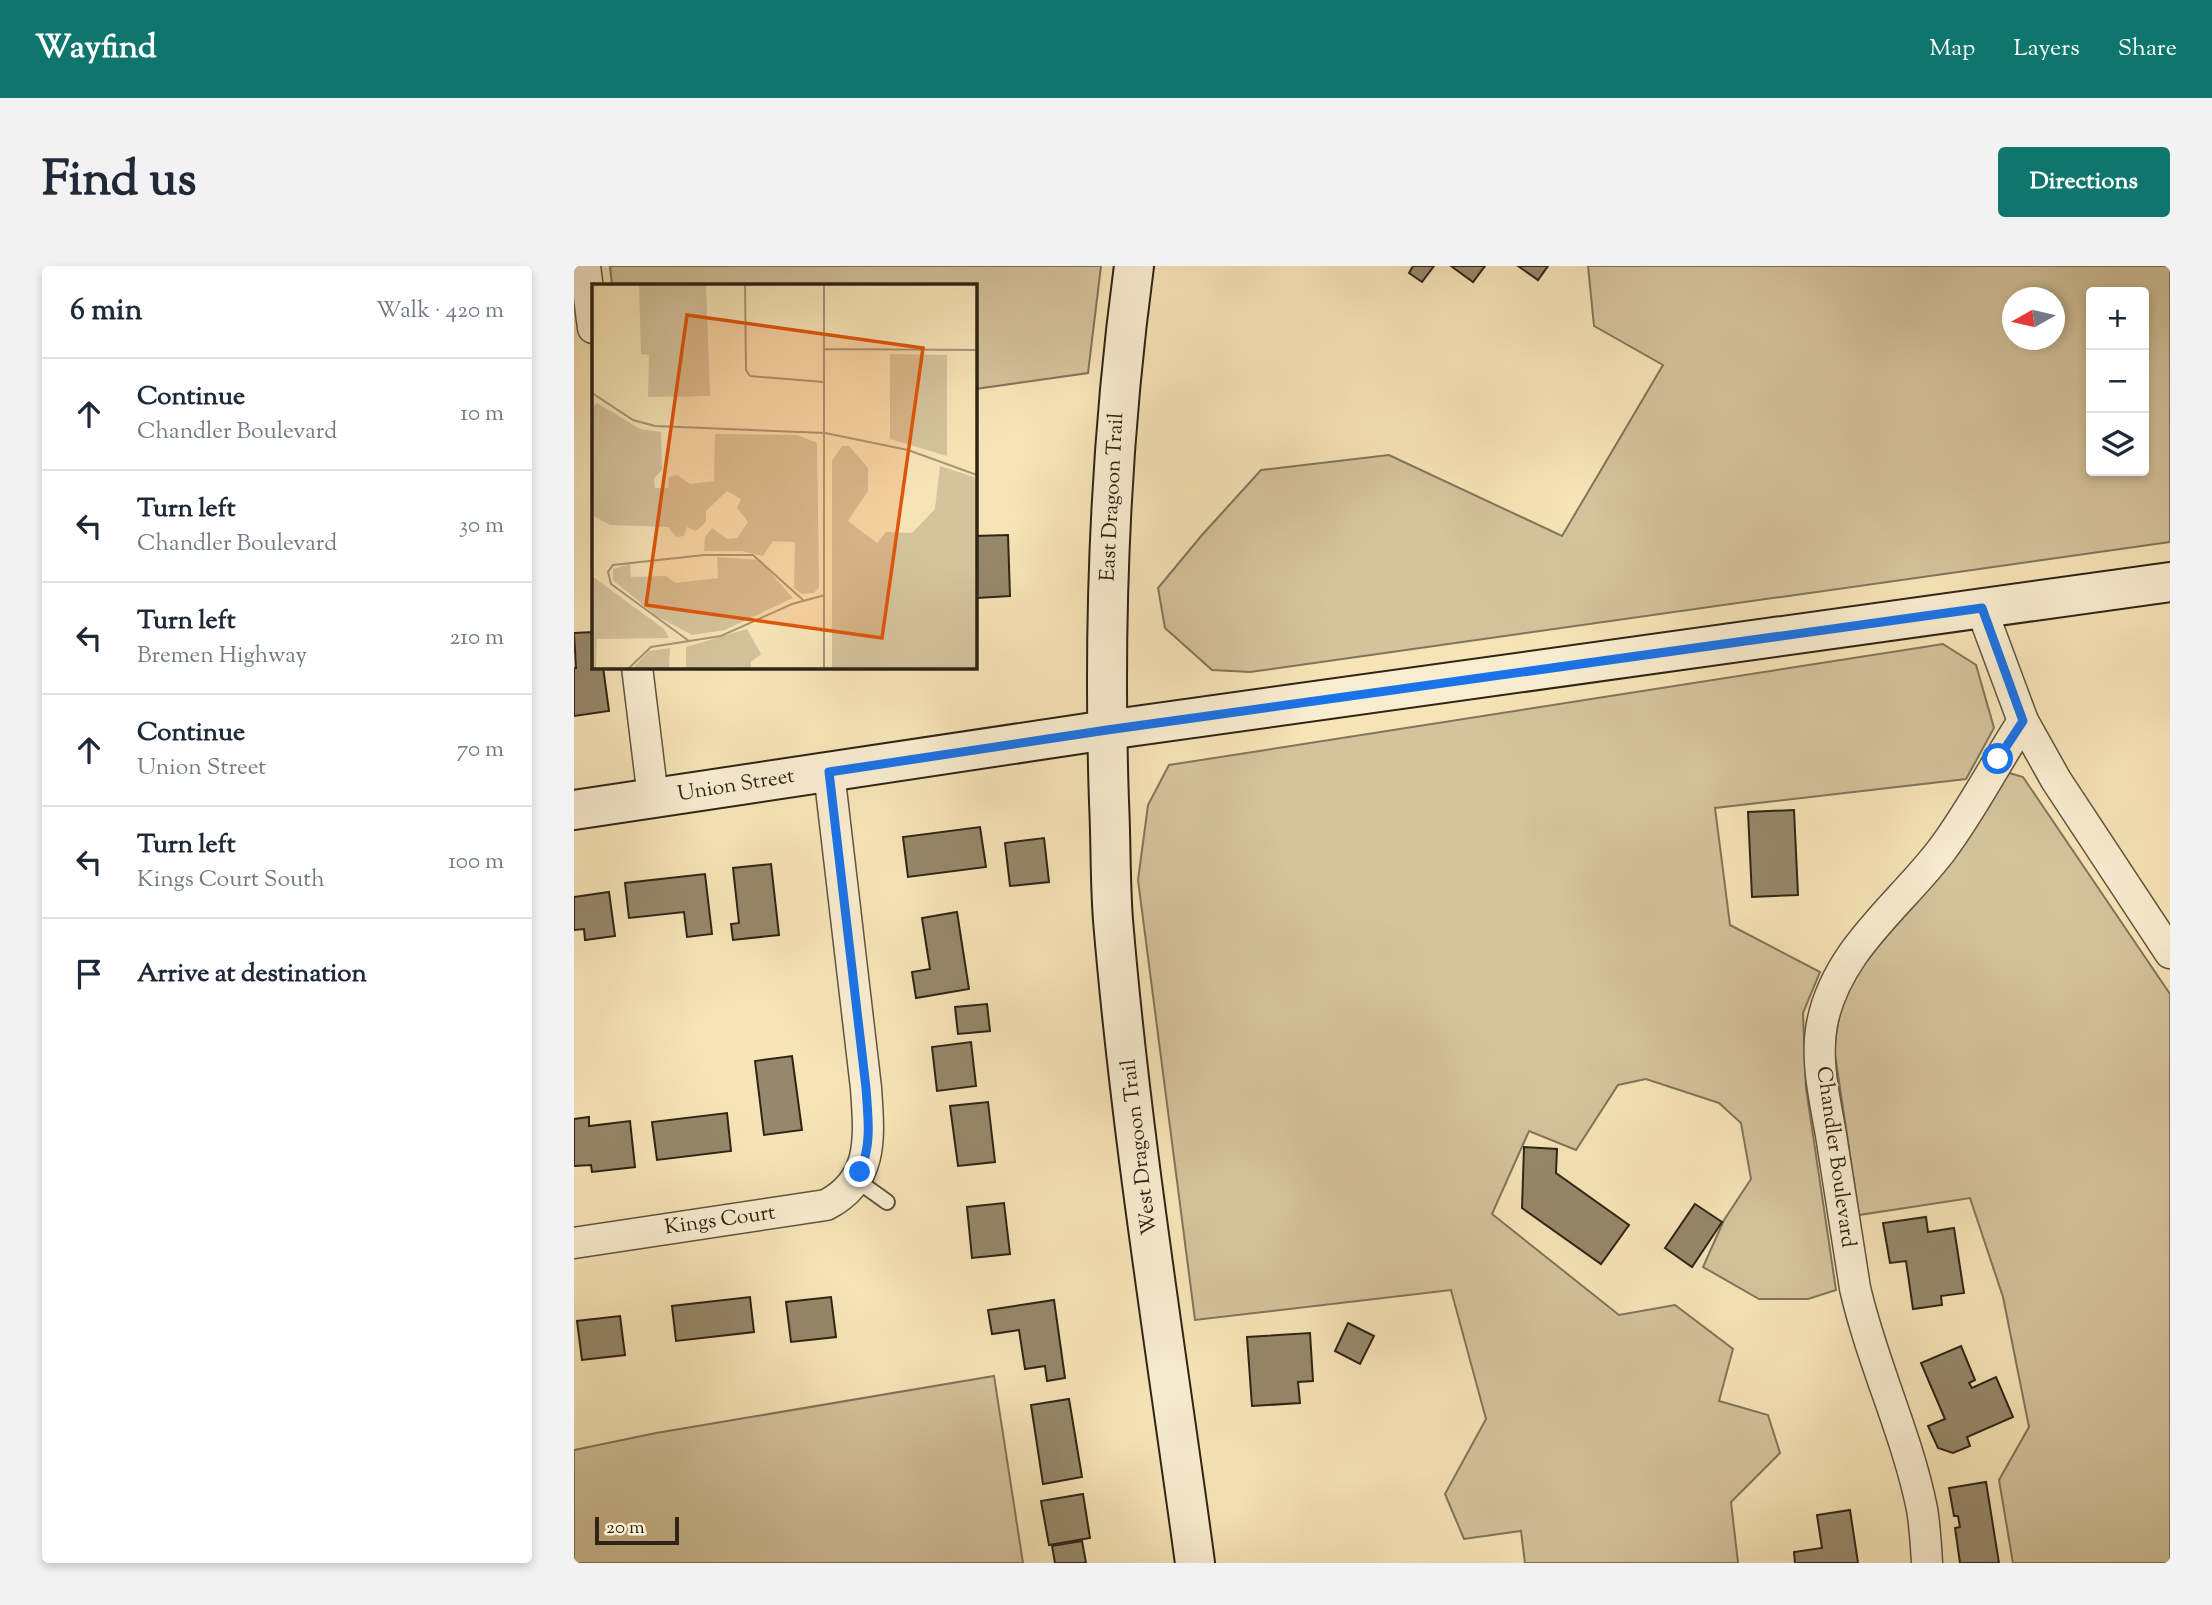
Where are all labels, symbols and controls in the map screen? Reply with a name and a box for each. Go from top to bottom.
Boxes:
text: Wayfind [35,25,157,73]
text: Map [1929,32,1975,66]
text: Layers [2013,32,2080,66]
text: Share [2118,32,2177,66]
text: Find us [42,147,196,217]
button: Directions [1998,147,2170,217]
inset map [592,284,976,668]
north arrow [2002,287,2065,350]
map controls [2086,287,2149,476]
button: + [2086,287,2149,350]
text: 6 min [70,290,142,333]
text: Walk · 420 m [376,295,504,328]
button: − [2086,350,2149,413]
text: Continue [137,379,245,416]
icon: ahead [70,395,108,433]
text: 10 m [460,398,504,431]
street label: East Dragoon Trail [1094,412,1132,582]
button: layers [2086,413,2149,476]
text: Chandler Boulevard [137,416,337,449]
text: Turn left [137,491,236,528]
icon: left [70,507,108,545]
text: 30 m [459,510,504,543]
text: Chandler Boulevard [137,528,337,561]
text: Turn left [137,603,236,640]
icon: left [70,619,108,657]
text: 210 m [450,622,504,655]
text: Bremen Highway [137,640,307,673]
text: Continue [137,715,245,752]
icon: ahead [70,731,108,769]
text: 70 m [457,734,504,767]
route start [1982,743,2013,774]
text: Union Street [137,752,266,785]
street label: Union Street [675,762,797,810]
text: Turn left [137,827,236,864]
icon: left [70,843,108,881]
text: 100 m [448,846,504,879]
text: Kings Court South [137,864,325,897]
icon: arrive [70,955,108,993]
text: Arrive at destination [137,956,367,993]
street label: West Dragoon Trail [1114,1057,1166,1237]
street label: Chandler Boulevard [1807,1064,1863,1250]
route end [844,1156,875,1187]
street label: Kings Court [663,1198,777,1244]
scale bar [595,1514,679,1546]
text: 20 m [606,1515,645,1542]

